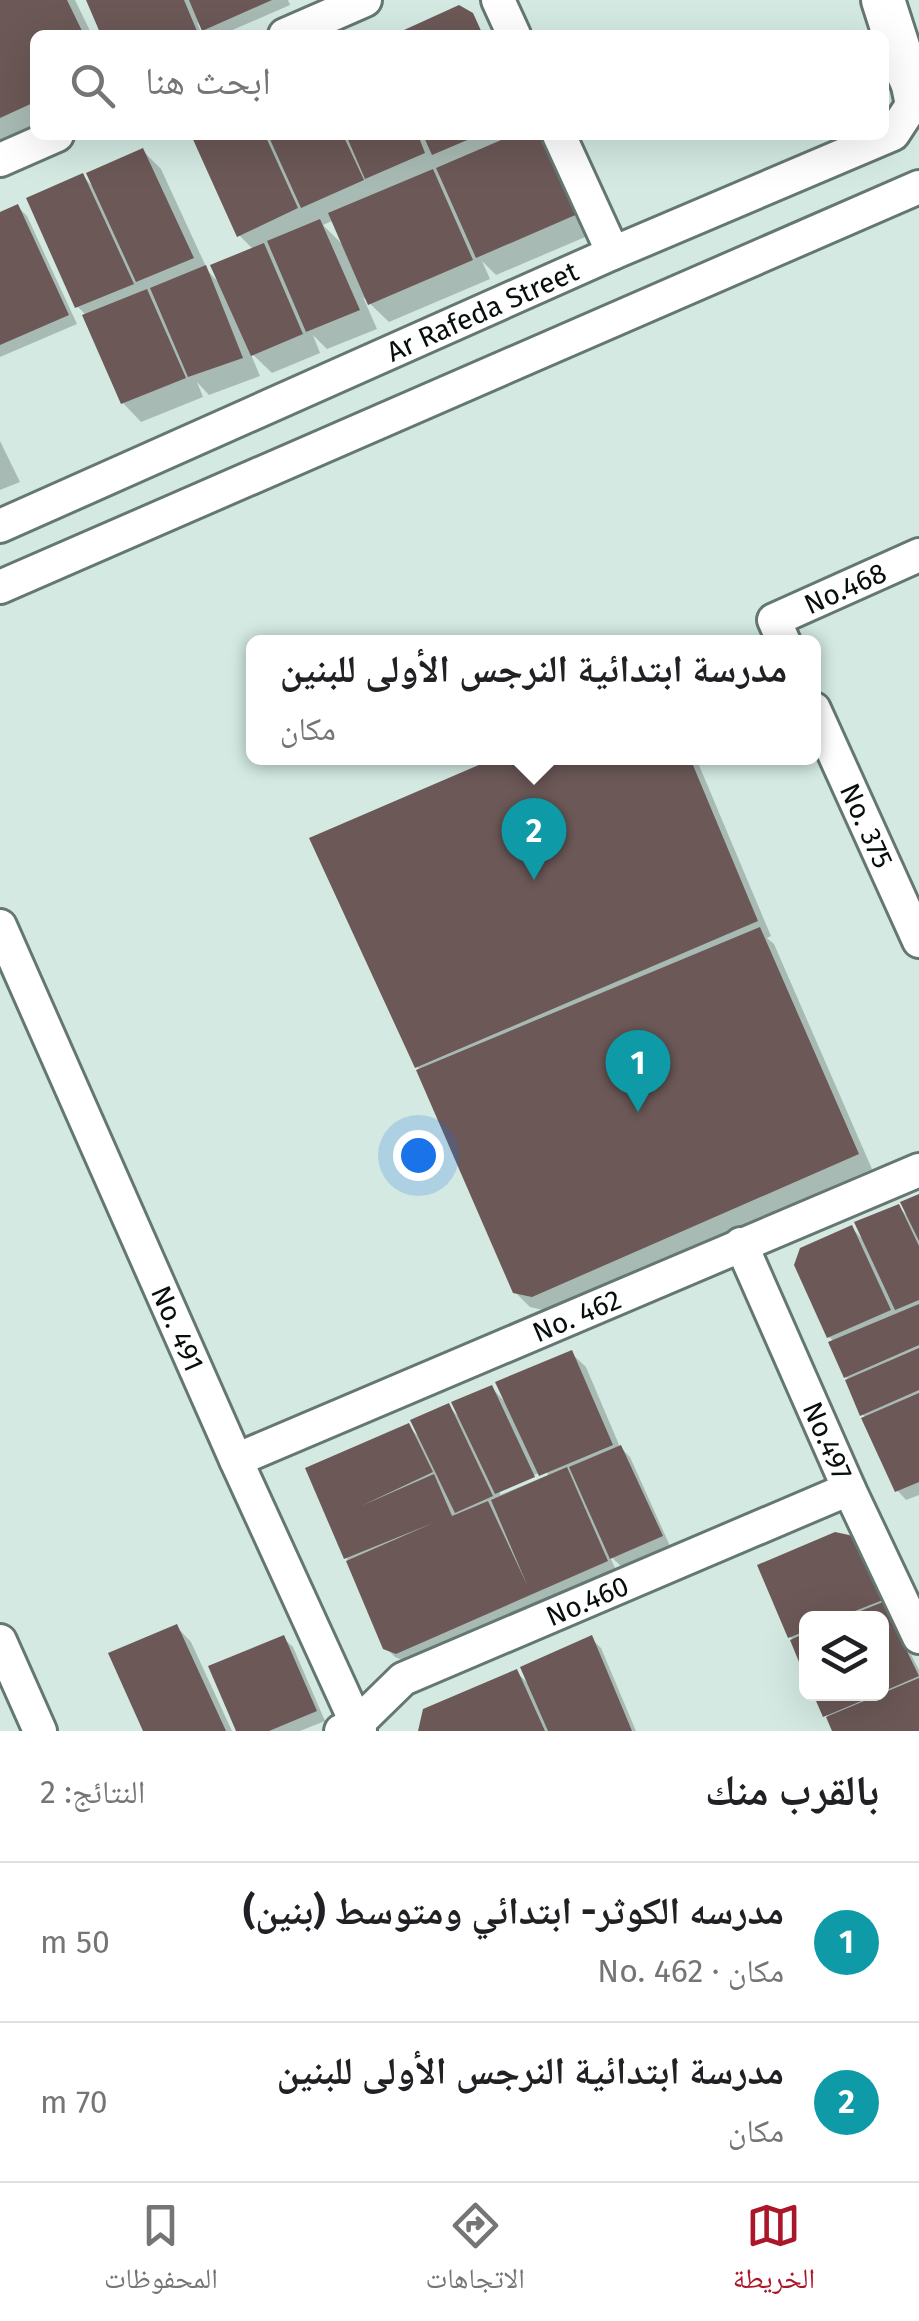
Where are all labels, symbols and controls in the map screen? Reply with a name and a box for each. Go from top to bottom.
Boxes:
search box [30,30,889,140]
icon: search [65,58,120,113]
text: ابحث هنا [145,58,271,104]
street label: Ar Rafeda Street [382,254,584,369]
street label: No.468 [799,556,891,621]
popup [246,635,821,765]
text: مدرسة ابتدائية النرجس الأولى للبنين [280,646,787,692]
text: مكان [280,710,336,748]
street label: No. 375 [833,778,900,873]
pin: 2 [502,798,566,880]
pin: 1 [606,1030,670,1112]
your location [393,1130,444,1181]
street label: No. 491 [144,1281,211,1376]
street label: No. 462 [528,1283,626,1349]
street label: No.497 [796,1397,859,1485]
street label: No.460 [541,1569,634,1633]
map controls [799,1611,889,1701]
button: layers [799,1611,889,1701]
text: بالقرب منك [705,1766,879,1816]
text: النتائج: 2 [40,1773,145,1811]
text: مدرسه الكوثر- ابتدائي ومتوسط (بنين) [243,1888,784,1934]
text: 50 m [40,1923,110,1961]
text: 1 [839,1923,854,1961]
text: مكان · No. 462 [597,1952,784,1990]
text: مدرسة ابتدائية النرجس الأولى للبنين [277,2048,784,2094]
text: 70 m [40,2083,108,2121]
text: 2 [838,2083,855,2121]
text: مكان [728,2112,784,2150]
tab: المحفوظات [104,2198,218,2306]
tab: الاتجاهات [426,2198,525,2306]
tab: الخريطة [733,2198,815,2306]

